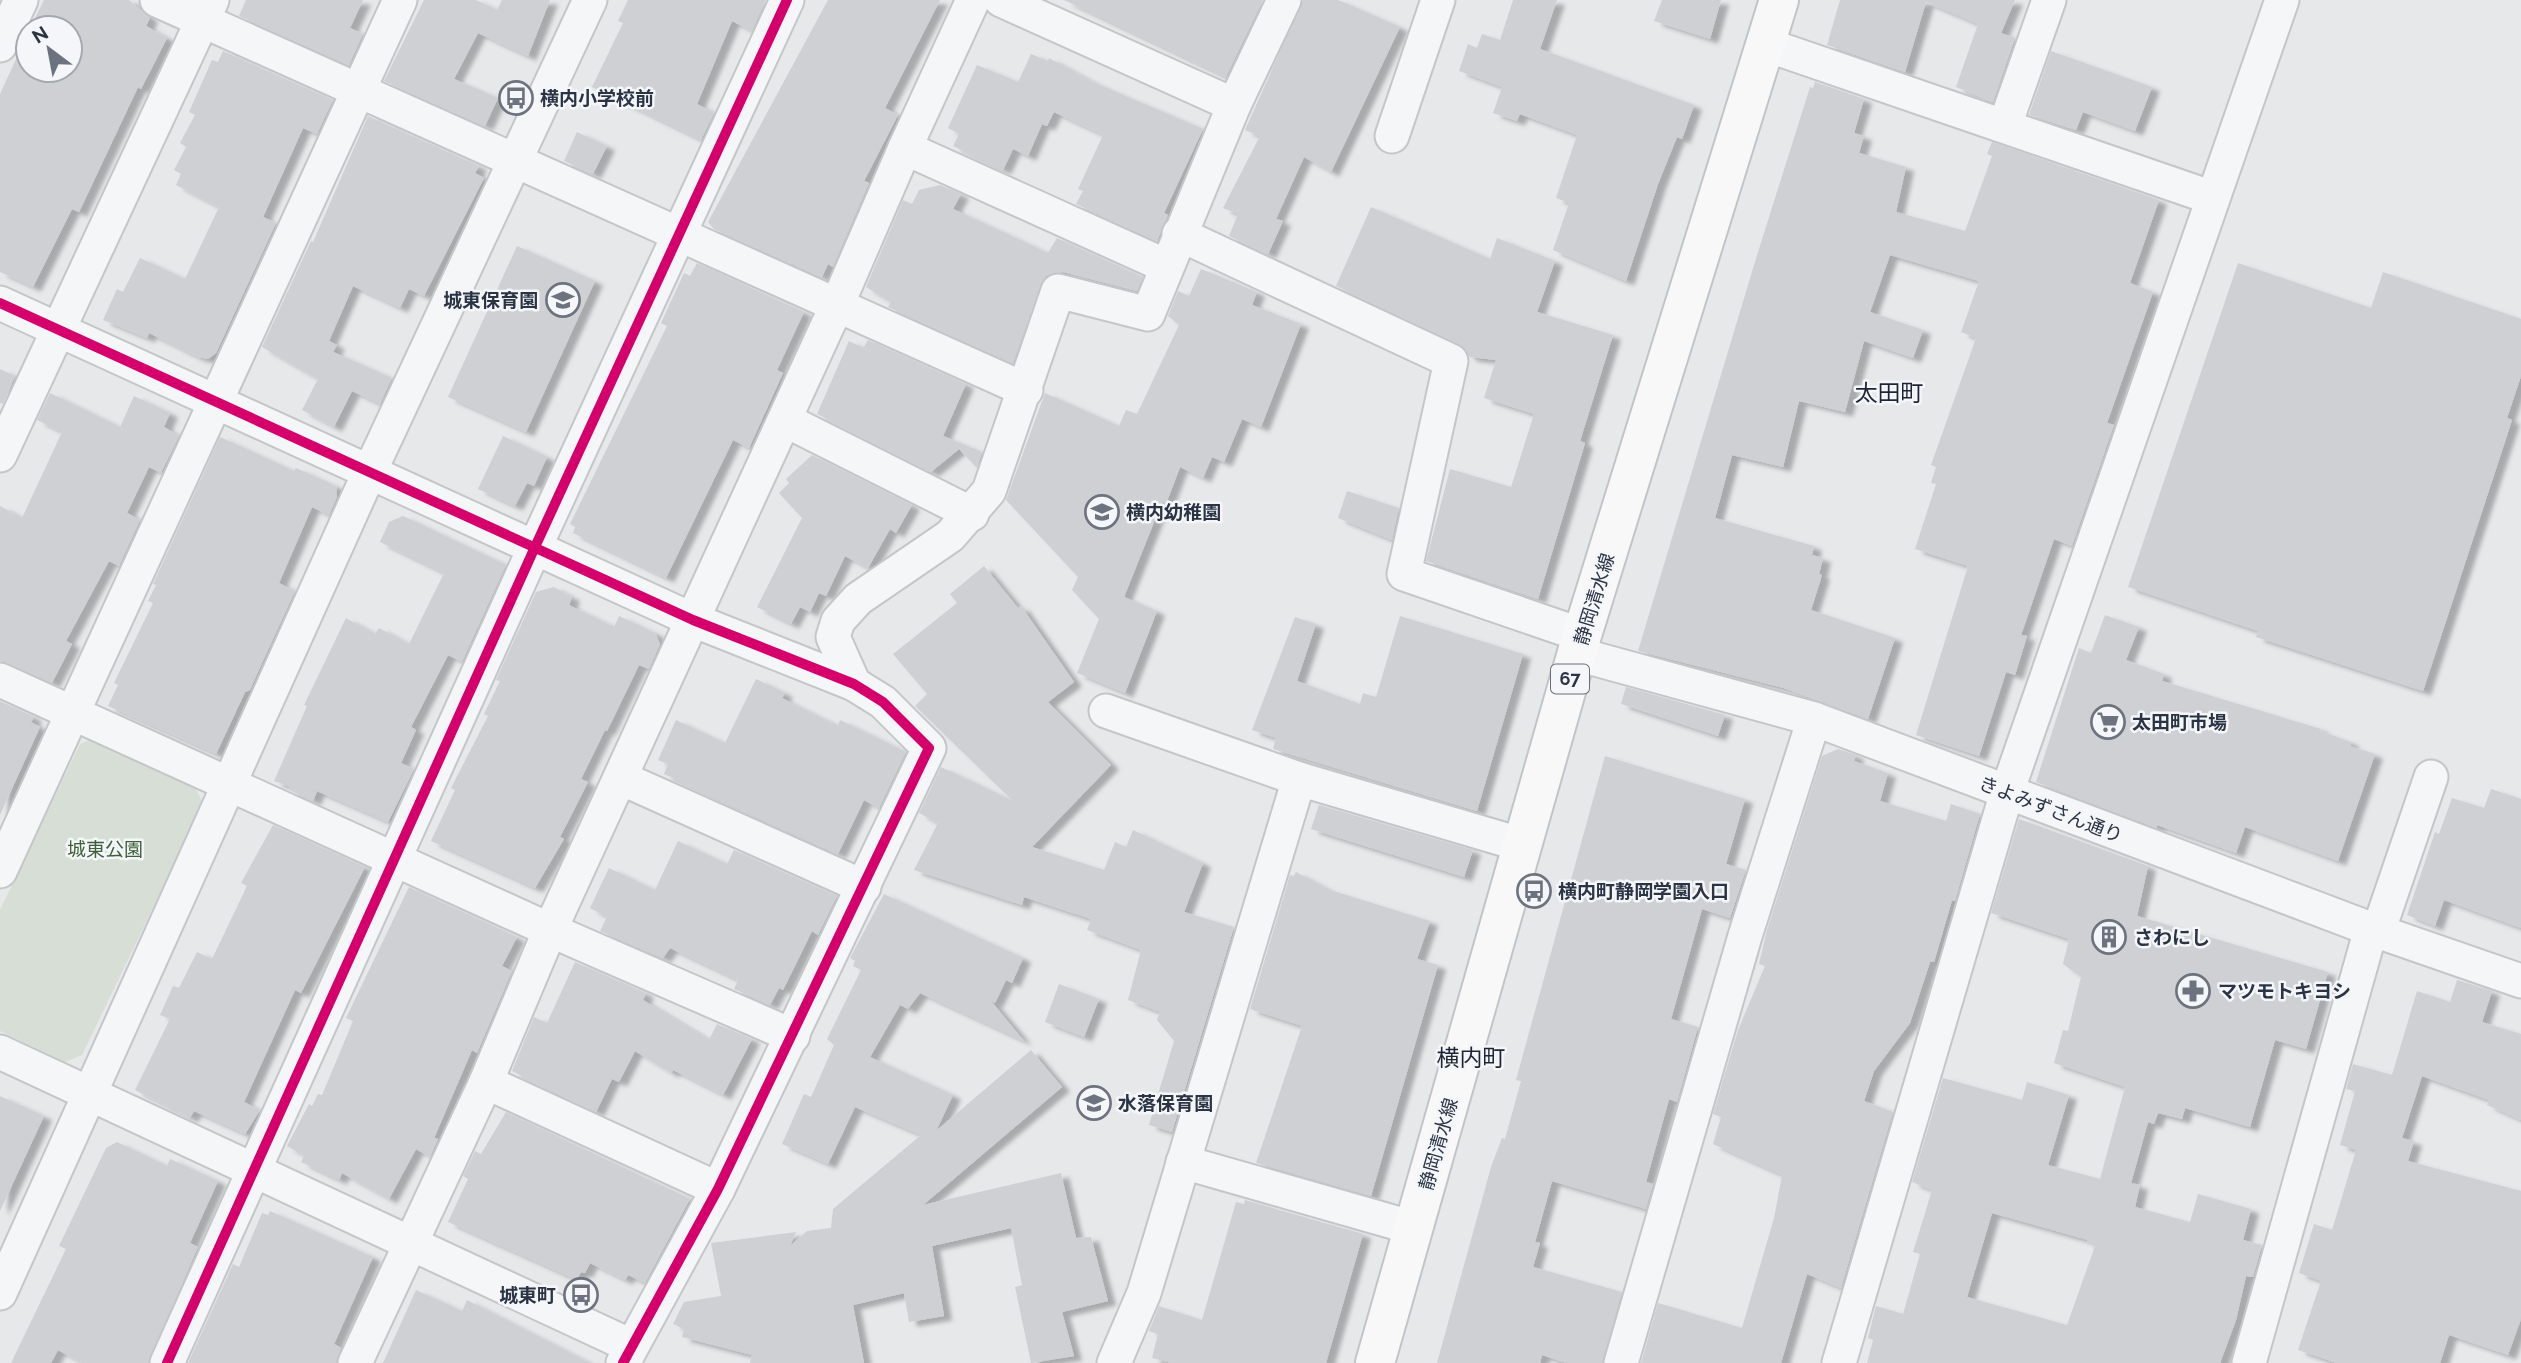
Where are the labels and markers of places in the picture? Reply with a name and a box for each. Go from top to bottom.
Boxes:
bus stop icon: 横内小学校前 [497,79,535,117]
place label: 横内小学校前 [540,87,654,109]
school or university icon: 城東保育園 [544,281,582,319]
place label: 城東保育園 [443,289,538,311]
school or university icon: 横内幼稚園 [1083,493,1121,531]
place label: 横内幼稚園 [1126,501,1221,523]
supermarket icon: 太田町市場 [2089,703,2127,741]
place label: 太田町市場 [2132,711,2227,733]
bus stop icon: 横内町静岡学園入口 [1515,872,1553,910]
place label: 横内町静岡学園入口 [1558,880,1729,902]
building icon: さわにし [2090,918,2128,956]
place label: さわにし [2134,926,2210,948]
pharmacy icon: マツモトキヨシ [2174,972,2212,1010]
place label: マツモトキヨシ [2218,980,2351,1002]
school or university icon: 水落保育園 [1075,1084,1113,1122]
place label: 水落保育園 [1118,1092,1213,1114]
bus stop icon: 城東町 [562,1276,600,1314]
place label: 城東町 [499,1284,556,1306]

